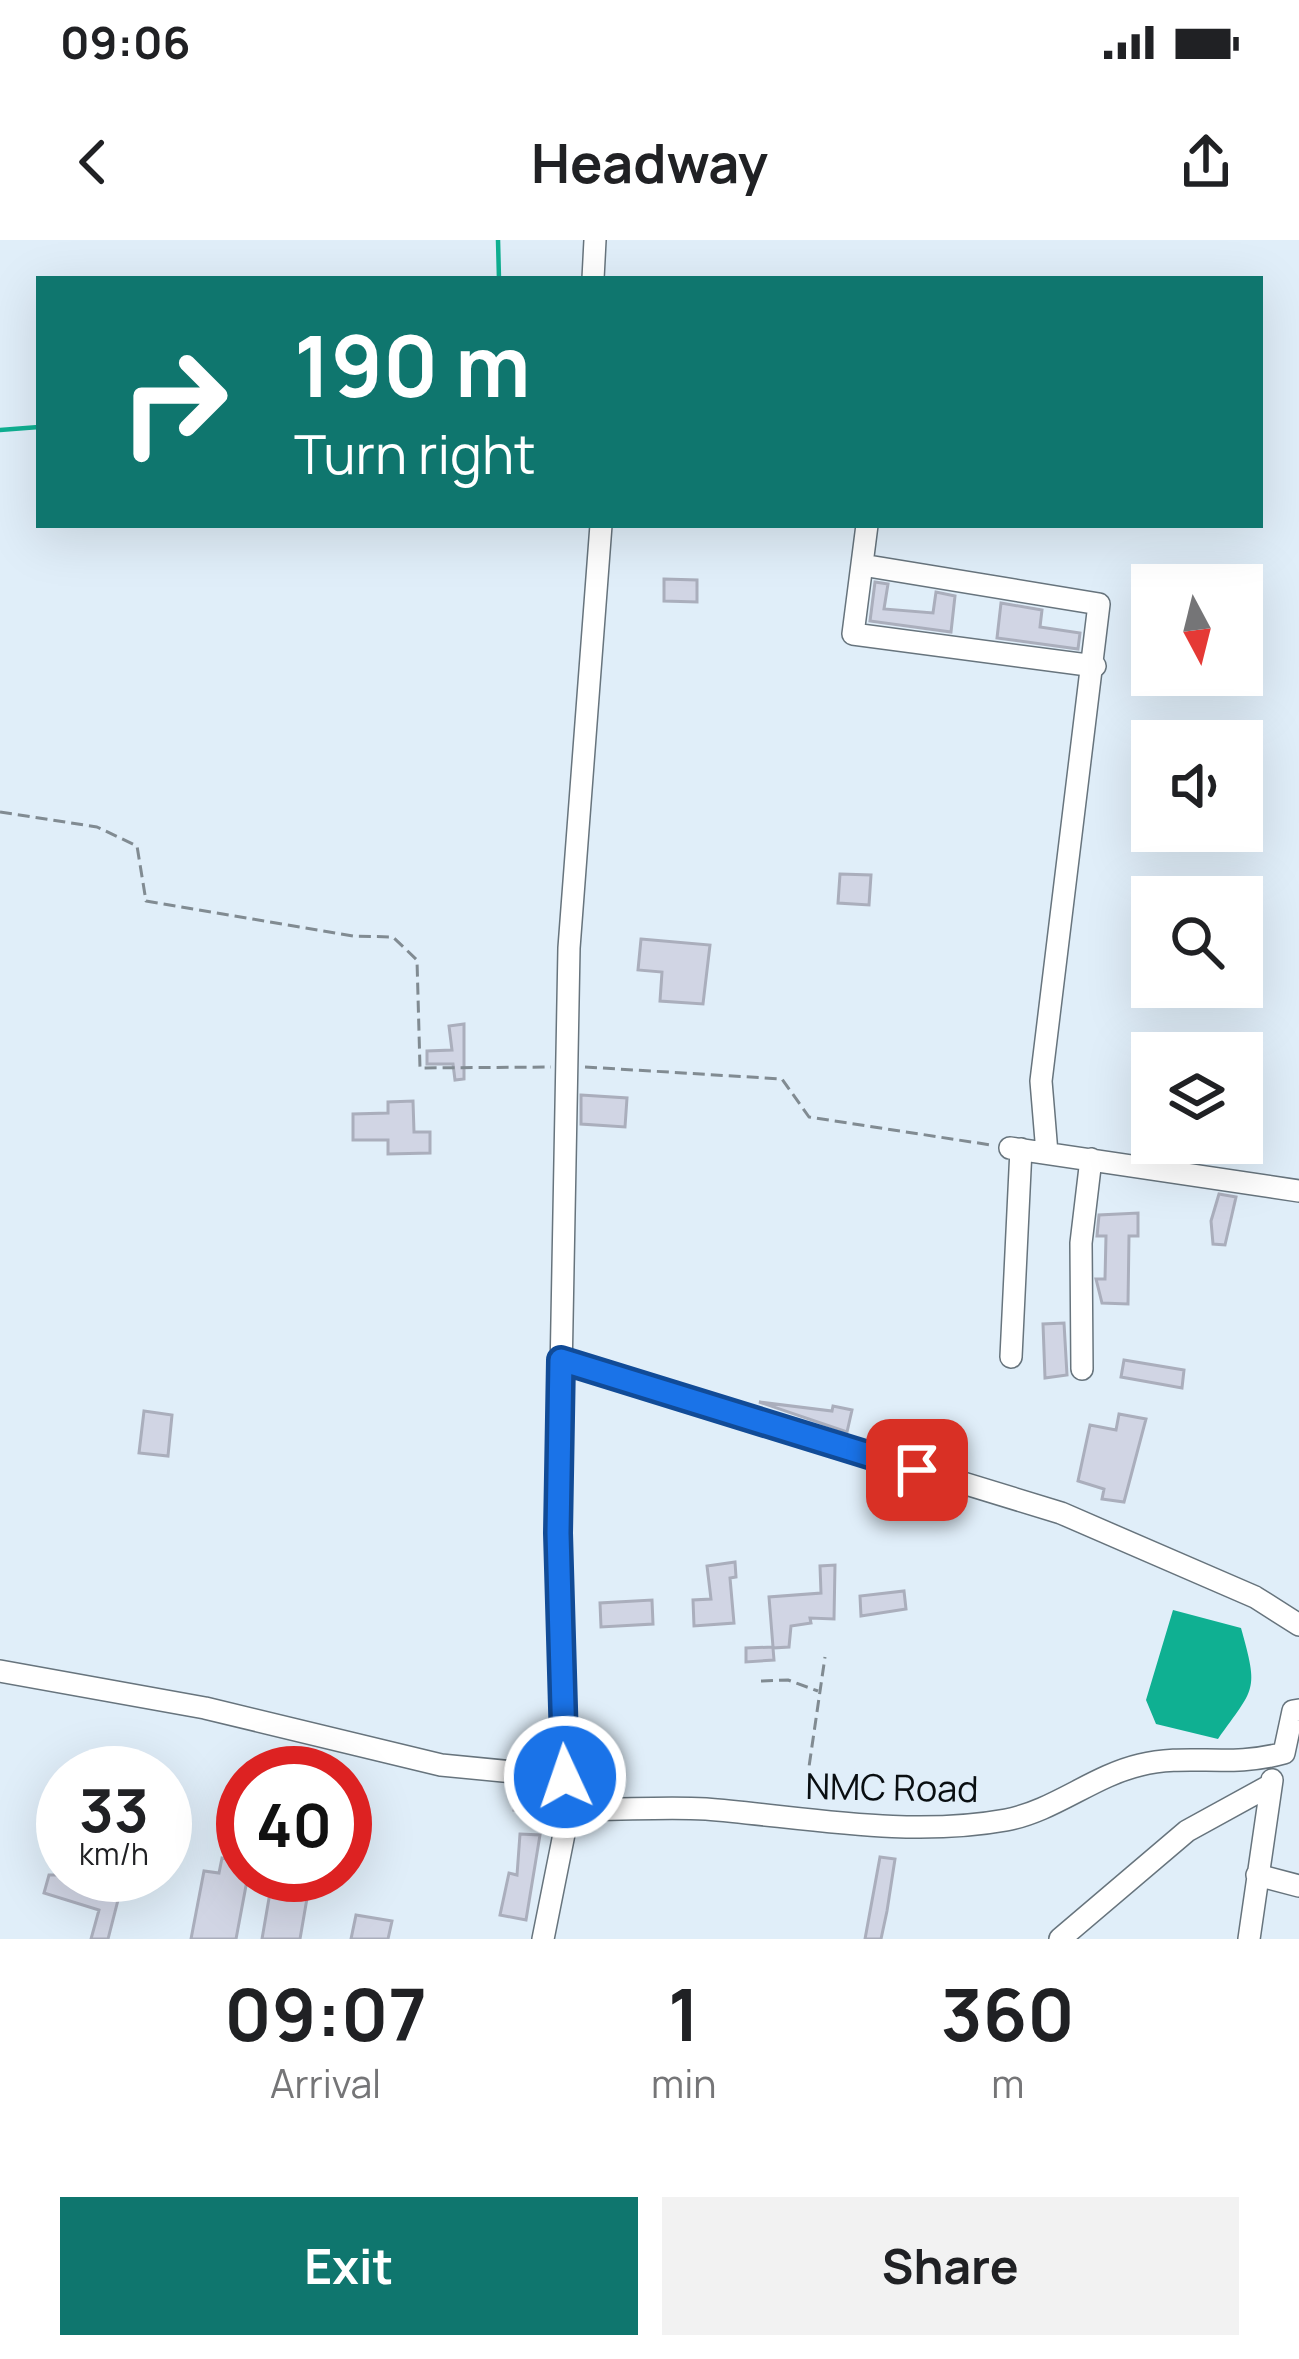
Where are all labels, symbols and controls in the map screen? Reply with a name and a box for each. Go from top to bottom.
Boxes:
text: 09:06 [60,11,191,73]
text: Headway [531,125,768,199]
icon: back [60,129,126,195]
icon: share [1173,129,1239,195]
text: 190 m [294,307,531,422]
icon: right [96,324,252,480]
text: Turn right [294,416,536,490]
north arrow [1131,564,1263,696]
map controls [1131,564,1263,1164]
button: sound [1131,720,1263,852]
button: search [1131,876,1263,1008]
button: layers [1131,1032,1263,1164]
pin [866,1419,968,1521]
icon: arrive [884,1437,950,1503]
position arrow [502,1714,628,1840]
speed limit sign: 40 [216,1746,372,1902]
street label: NMC Road [805,1761,979,1813]
text: 33 [79,1768,149,1850]
text: km/h [79,1833,149,1874]
text: 09:07 [224,1964,427,2063]
text: 1 [668,1964,700,2063]
text: 360 [941,1964,1075,2063]
text: Arrival [270,2056,381,2110]
text: min [651,2056,716,2110]
text: m [991,2056,1024,2110]
button: Exit [60,2197,638,2335]
button: Share [662,2197,1239,2335]

